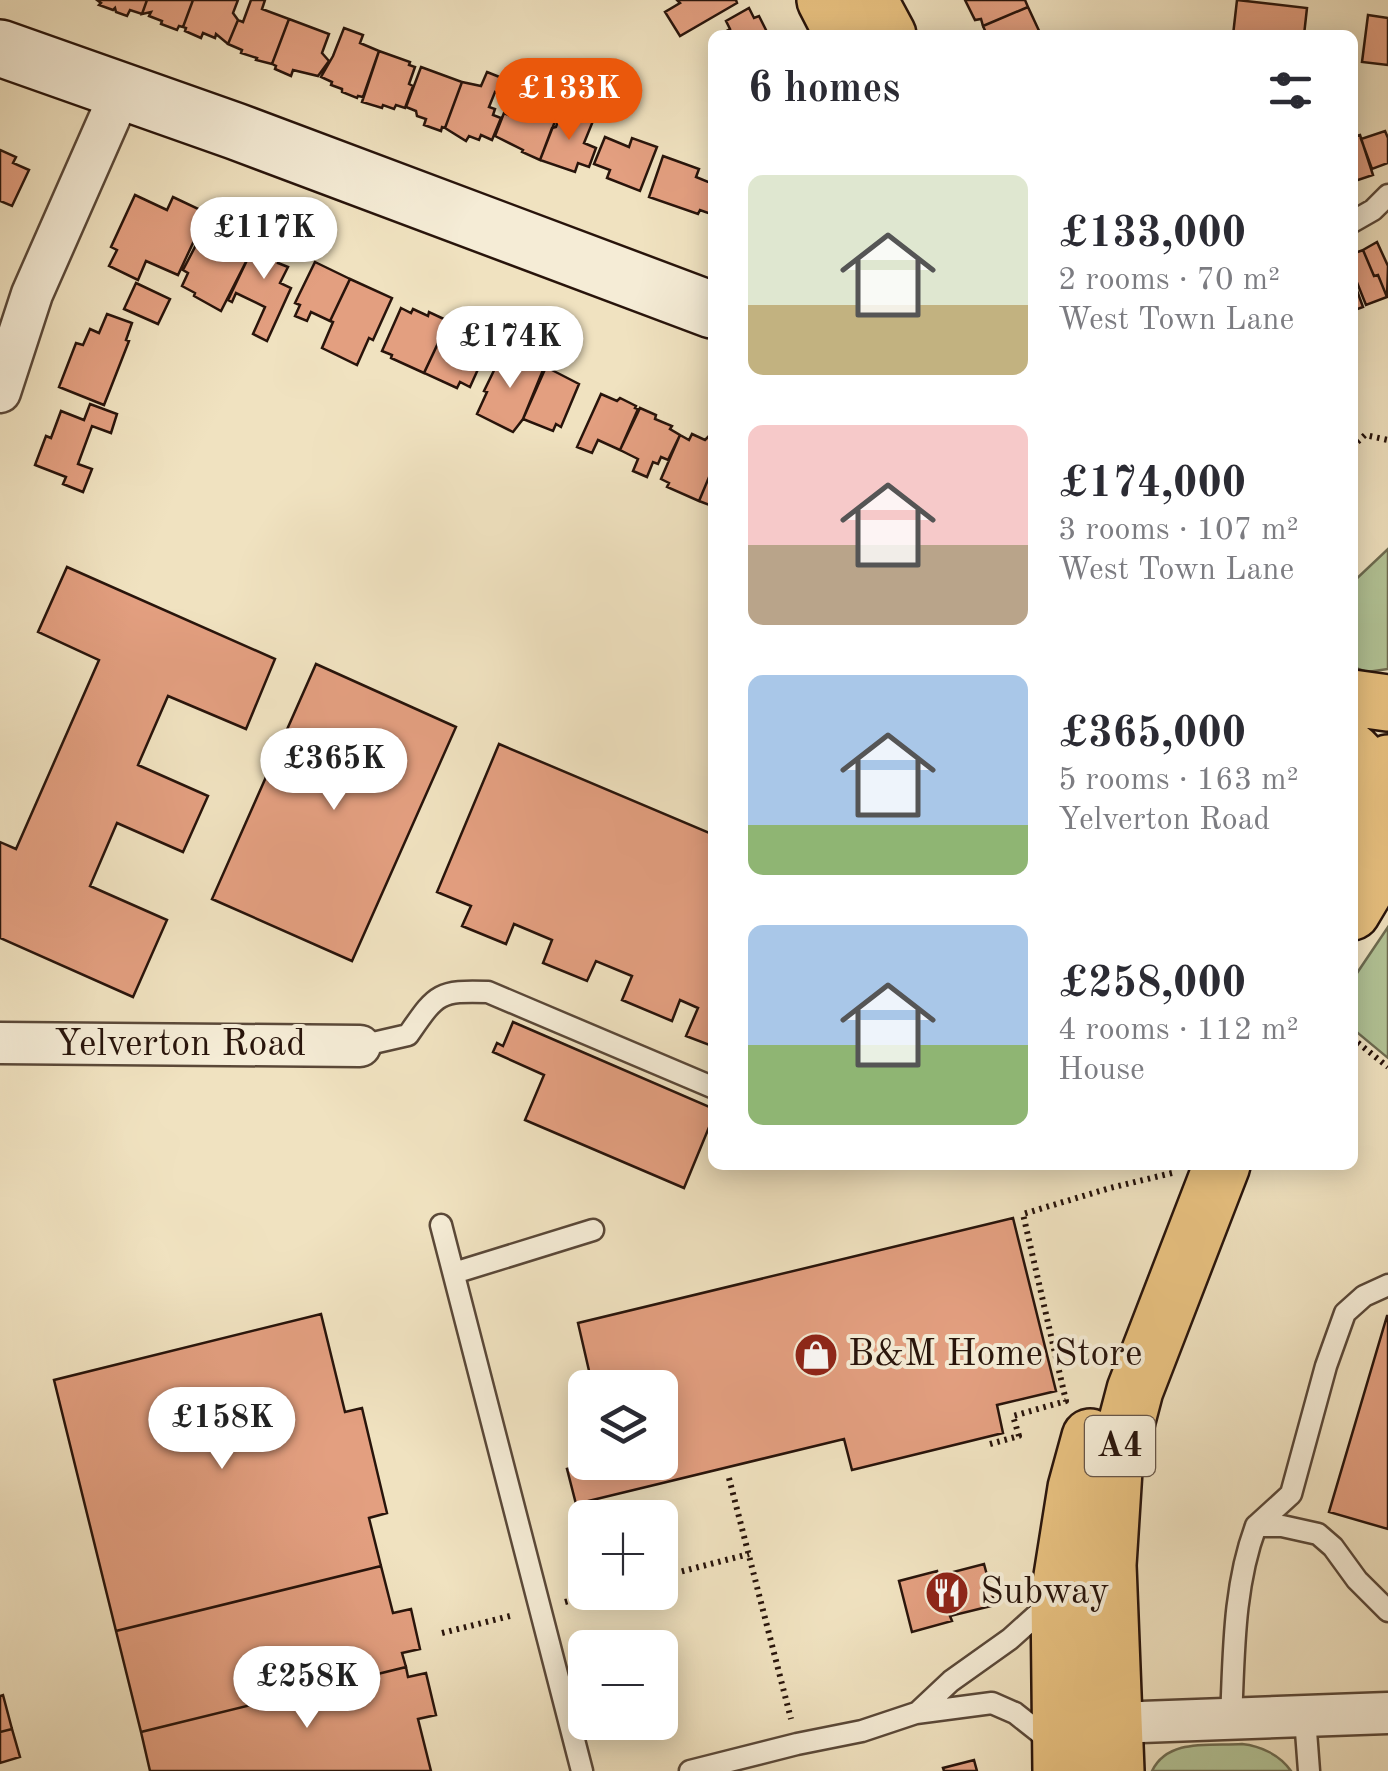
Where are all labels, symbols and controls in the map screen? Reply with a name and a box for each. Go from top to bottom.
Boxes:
pin: £133K [499,58,639,143]
icon: filters [1263,63,1318,118]
text: 6 homes [748,69,900,111]
text: £133K [517,74,621,106]
pin: £117K [194,197,334,282]
text: £117K [212,213,316,245]
text: £133,000 [1058,214,1246,256]
icon: home [828,215,948,335]
text: 2 rooms · 70 m² [1058,265,1280,297]
text: West Town Lane [1058,305,1294,337]
pin: £174K [440,306,580,391]
text: £174K [458,322,562,354]
text: £174,000 [1058,464,1246,506]
icon: home [828,465,948,585]
text: 3 rooms · 107 m² [1058,515,1299,547]
text: West Town Lane [1058,555,1294,587]
text: £365,000 [1058,714,1246,756]
icon: home [828,715,948,835]
pin: £365K [264,728,404,813]
text: £365K [282,744,386,776]
text: 5 rooms · 163 m² [1058,765,1299,797]
text: Yelverton Road [1058,805,1270,837]
text: £258,000 [1058,964,1246,1006]
icon: home [828,965,948,1085]
text: 4 rooms · 112 m² [1058,1015,1299,1047]
street label: Yelverton Road [54,1026,306,1064]
text: House [1058,1055,1145,1087]
shop icon: B&M Home Store [793,1332,839,1378]
place label: B&M Home Store [848,1336,1142,1374]
map controls [568,1370,678,1740]
button: layers [568,1370,678,1480]
pin: £158K [152,1387,292,1472]
text: £158K [170,1403,274,1435]
road number: A4 [1085,1416,1155,1476]
button: + [568,1500,678,1610]
restaurant icon: Subway [924,1570,970,1616]
place label: Subway [980,1574,1109,1612]
button: − [568,1630,678,1740]
pin: £258K [237,1646,377,1731]
text: £258K [255,1662,359,1694]

